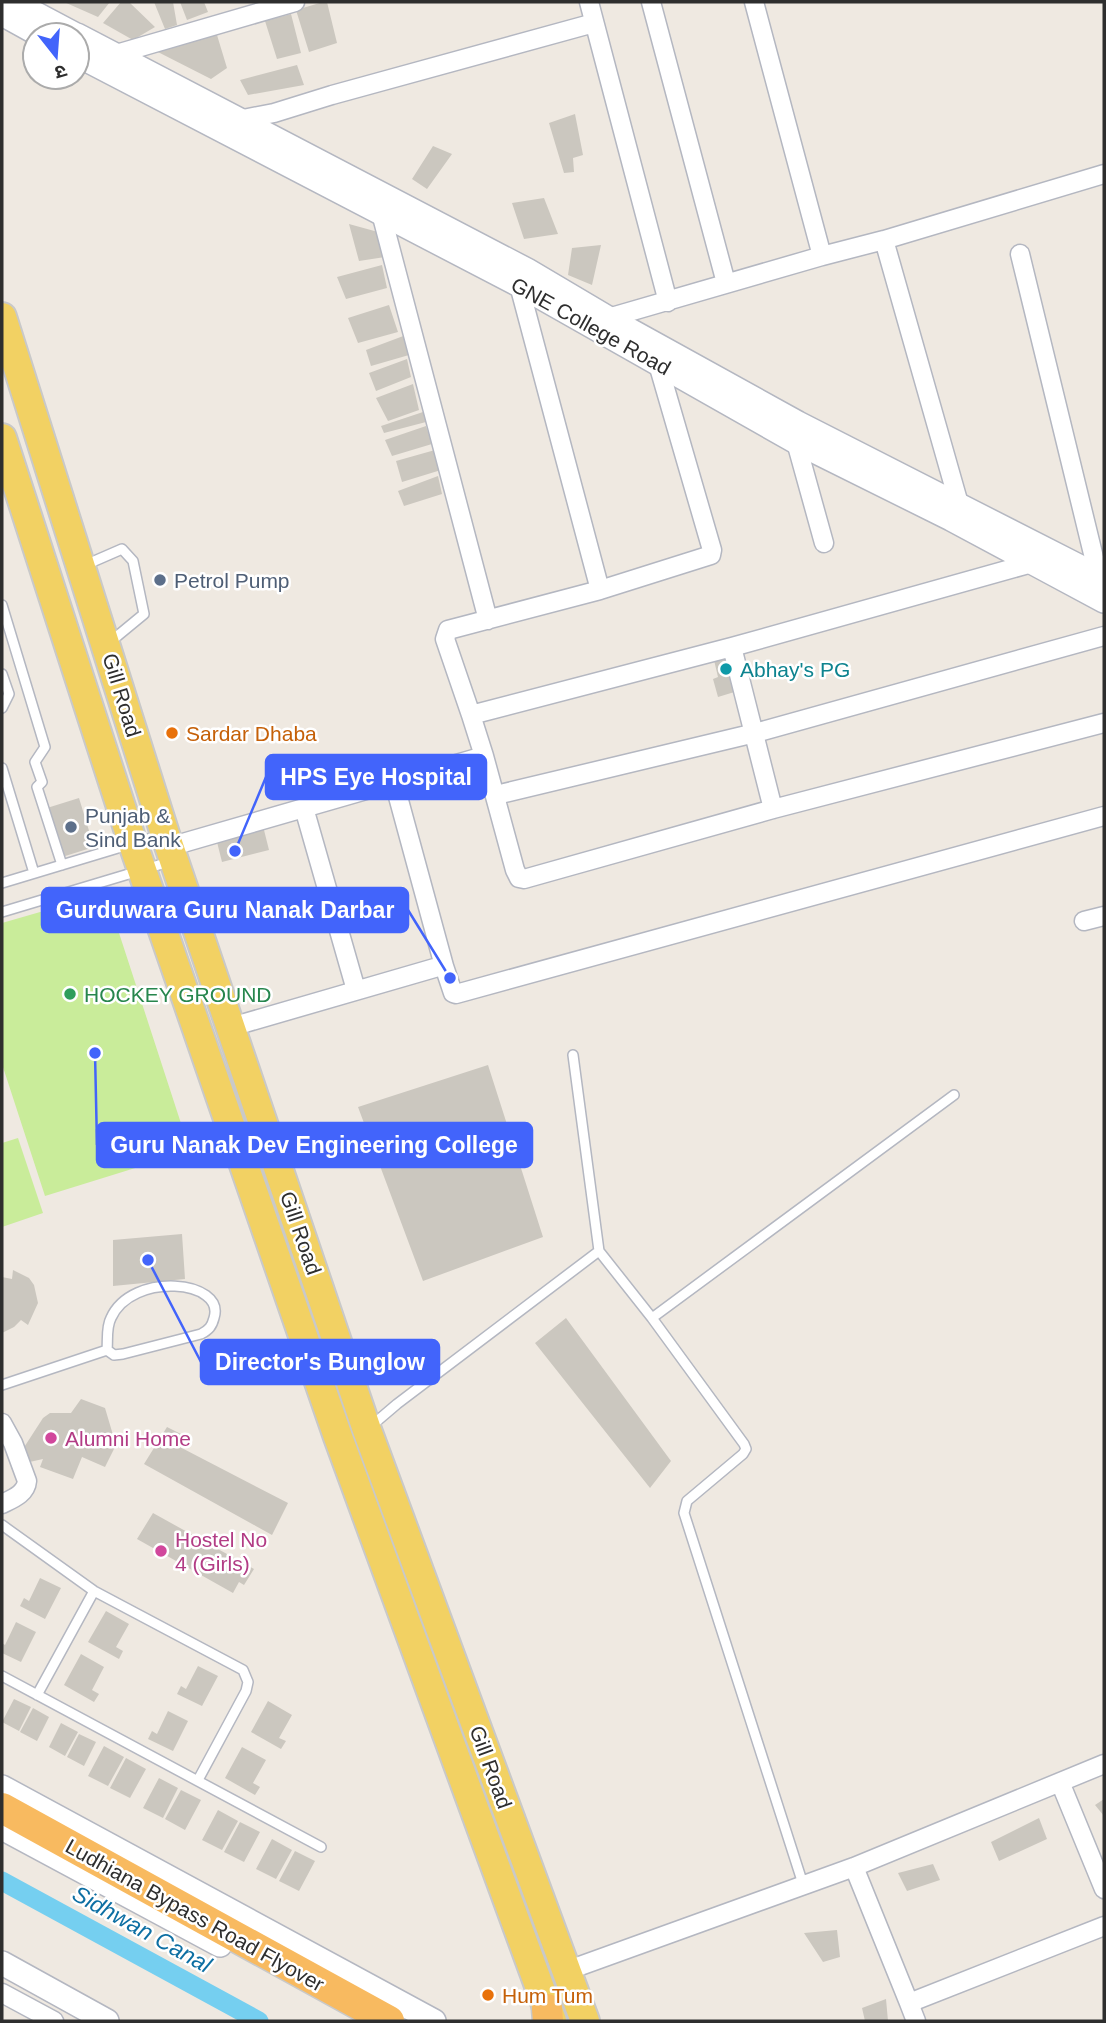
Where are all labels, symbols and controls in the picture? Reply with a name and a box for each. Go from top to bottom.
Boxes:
north arrow [21,21,91,91]
text: उ [52,60,69,84]
street label: GNE College Road [507,273,675,379]
place label: Petrol Pump [174,569,290,592]
marker: Petrol Pump [152,572,168,588]
street label: Gill Road [98,650,146,740]
place label: Abhay's PG [740,658,850,681]
marker: Abhay's PG [718,661,734,677]
place label: Sardar Dhaba [186,722,317,745]
marker: Sardar Dhaba [164,725,180,741]
callout: HPS Eye Hospital [266,755,486,799]
text: HPS Eye Hospital [280,764,472,790]
place label: Punjab & Sind Bank [85,804,181,851]
marker: Punjab & Sind Bank [63,819,79,835]
callout: Gurduwara Guru Nanak Darbar [42,888,408,932]
text: Gurduwara Guru Nanak Darbar [56,897,394,923]
place label: HOCKEY GROUND [84,983,271,1006]
marker: HOCKEY GROUND [62,986,78,1002]
callout: Guru Nanak Dev Engineering College [97,1123,532,1167]
text: Guru Nanak Dev Engineering College [110,1132,518,1158]
street label: Gill Road [276,1188,326,1278]
callout: Director's Bunglow [201,1340,439,1384]
text: Director's Bunglow [215,1349,425,1375]
place label: Alumni Home [65,1427,191,1450]
marker: Alumni Home [43,1430,59,1446]
place label: Hostel No 4 (Girls) [175,1528,267,1575]
marker: Hostel No 4 (Girls) [153,1543,169,1559]
street label: Gill Road [465,1722,517,1812]
street label: Ludhiana Bypass Road Flyover [62,1834,328,1996]
water label: Sidhwan Canal [68,1880,217,1978]
place label: Hum Tum [502,1984,593,2007]
marker: Hum Tum [480,1987,496,2003]

